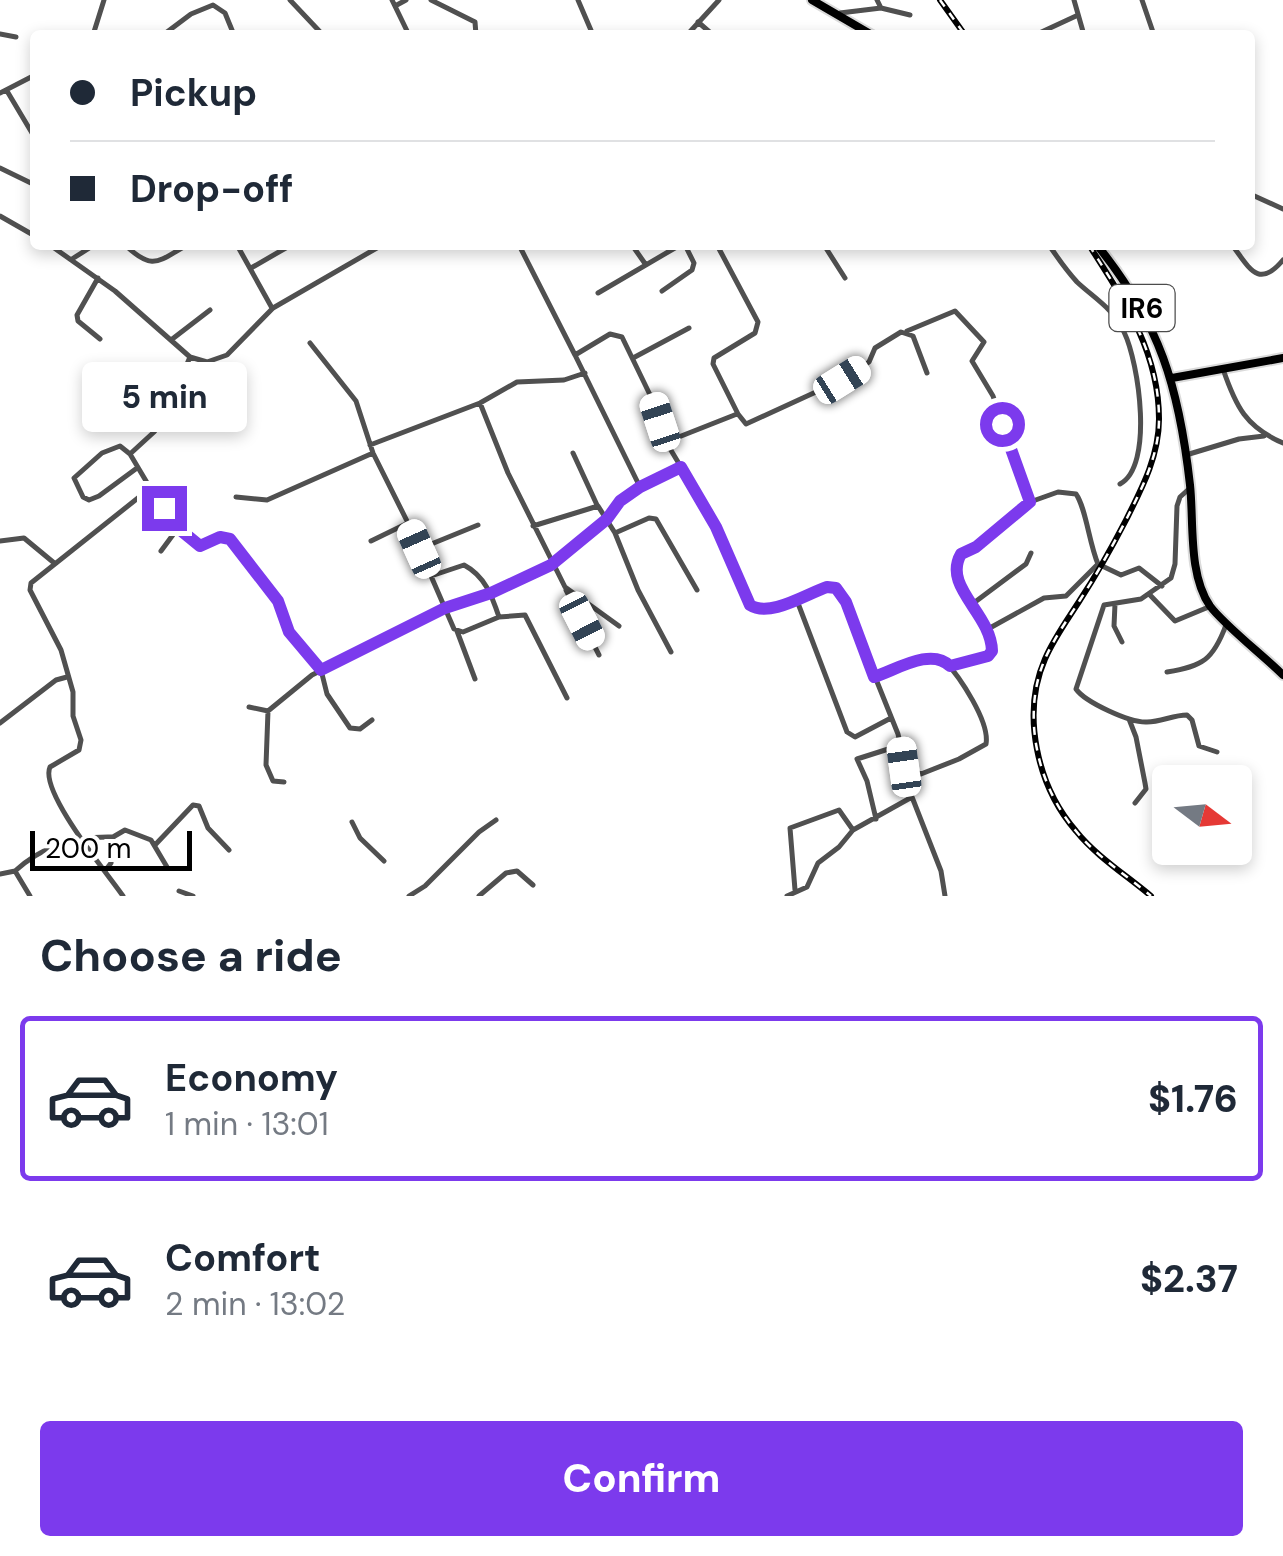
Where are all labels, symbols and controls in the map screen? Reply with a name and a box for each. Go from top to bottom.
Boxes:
text: Pickup [130,68,257,118]
text: Drop-off [130,164,293,214]
road number: IR6 [1110,285,1174,331]
car [809,351,875,409]
callout: 5 min [81,363,246,433]
text: 5 min [121,376,208,418]
car [636,389,684,455]
route start [980,402,1025,447]
route end [142,486,187,531]
car [393,515,445,583]
car [555,587,609,655]
car [885,735,923,799]
north arrow [1152,765,1252,865]
map controls [1152,765,1252,865]
scale bar [30,826,192,870]
text: 200 m [45,830,132,867]
text: Choose a ride [40,926,342,985]
text: Economy [165,1053,338,1103]
icon: car [45,1054,135,1144]
text: $1.76 [1148,1074,1238,1124]
text: 1 min · 13:01 [165,1103,329,1145]
text: Comfort [165,1233,321,1283]
icon: car [45,1234,135,1324]
text: $2.37 [1140,1254,1238,1304]
text: 2 min · 13:02 [165,1283,345,1325]
button: Confirm [40,1421,1243,1536]

